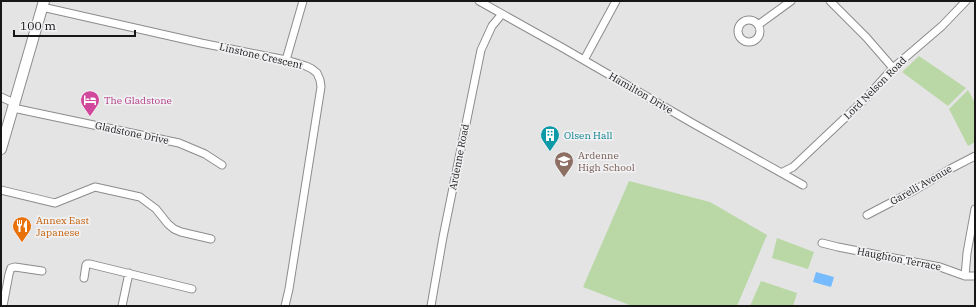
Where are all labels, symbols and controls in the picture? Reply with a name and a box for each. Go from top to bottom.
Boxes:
scale bar [14,12,135,38]
text: 100 m [20,18,56,33]
street label: Linstone Crescent [218,40,304,72]
street label: Lord Nelson Road [841,54,909,122]
street label: Hamilton Drive [607,69,675,117]
hotel icon: The Gladstone [79,89,101,117]
place label: The Gladstone [104,94,172,107]
street label: Gladstone Drive [94,119,170,147]
street label: Ardenne Road [446,123,472,191]
building icon: Olsen Hall [539,124,561,152]
place label: Olsen Hall [564,129,612,142]
place label: Ardenne High School [578,149,635,174]
school or university icon: Ardenne High School [553,150,575,178]
street label: Garelli Avenue [888,162,954,208]
place label: Annex East Japanese [36,214,90,239]
restaurant icon: Annex East Japanese [11,215,33,243]
street label: Haughton Terrace [856,244,942,274]

